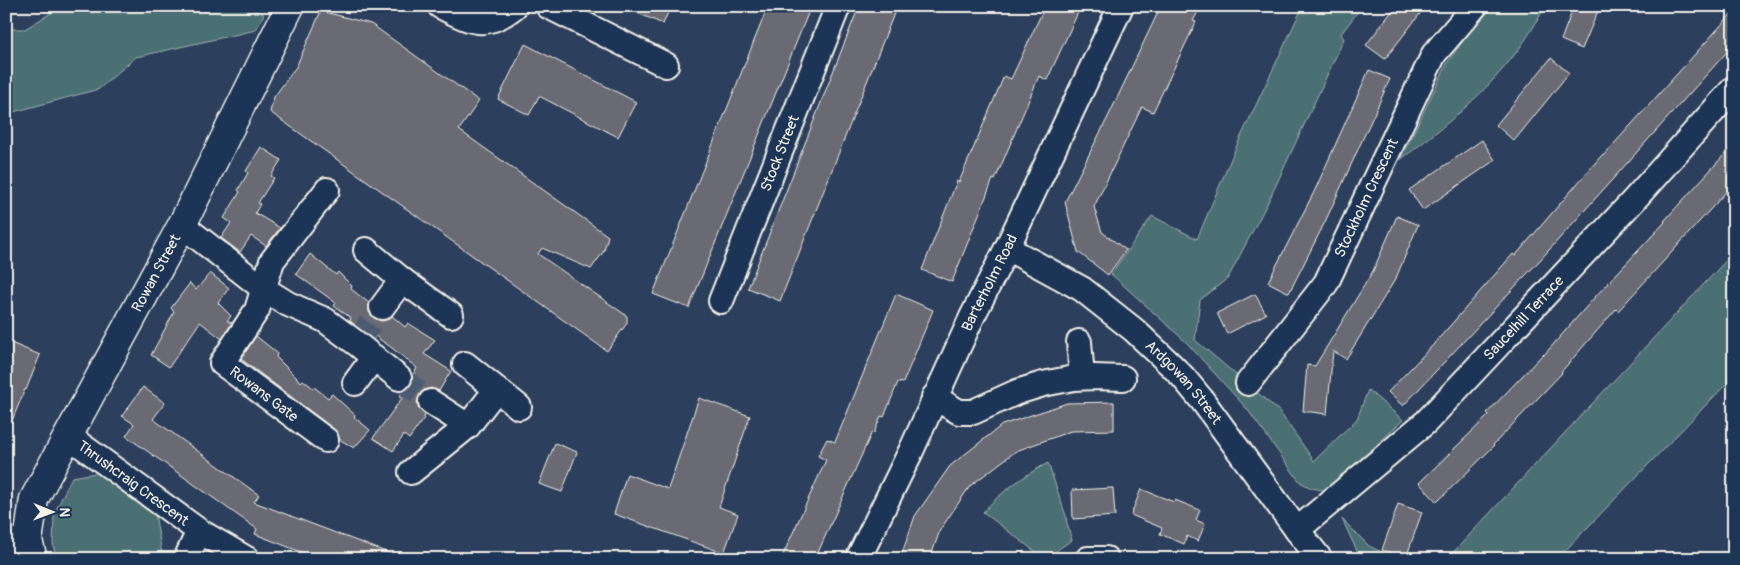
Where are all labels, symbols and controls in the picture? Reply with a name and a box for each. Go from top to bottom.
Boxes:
street label: Stock Street [756,111,804,194]
street label: Stockholm Crescent [1330,135,1403,261]
street label: Rowan Street [128,230,186,315]
street label: Barterholm Road [958,231,1022,334]
street label: Saucelhill Terrace [1480,271,1569,365]
street label: Ardgowan Street [1141,336,1226,429]
street label: Rowans Gate [226,362,302,427]
street label: Thrushcraig Crescent [74,437,193,531]
north arrow [28,488,78,538]
text: N [56,507,73,517]

